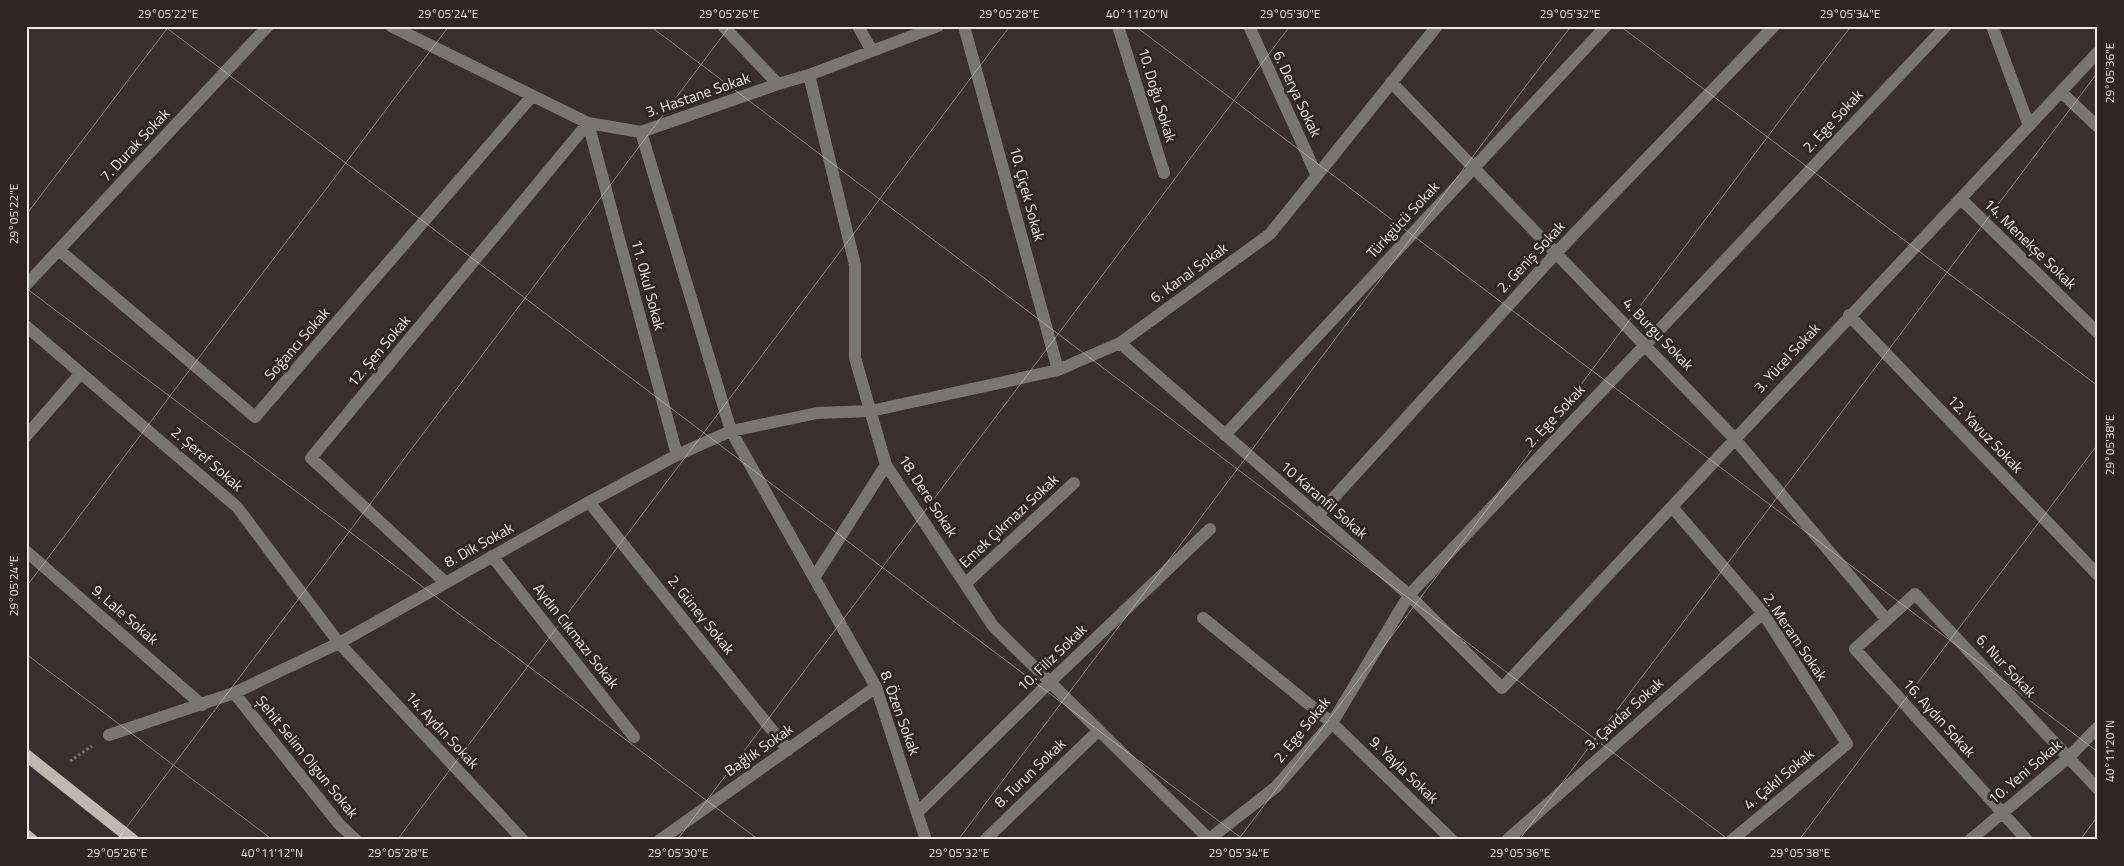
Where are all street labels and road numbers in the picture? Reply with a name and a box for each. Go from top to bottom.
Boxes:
street label: 10. Doğu Sokak [1132,45,1183,145]
street label: 6. Derya Sokak [1267,47,1328,141]
street label: 3. Hastane Sokak [642,66,753,123]
street label: 2. Ege Sokak [1797,84,1868,158]
street label: 7. Durak Sokak [94,103,175,187]
street label: 10. Çiçek Sokak [1004,144,1051,244]
street label: Türkgücü Sokak [1361,176,1445,263]
street label: 14. Menekşe Sokak [1978,193,2082,294]
street label: 2. Geniş Sokak [1491,215,1570,298]
street label: 6. Kanal Sokak [1145,236,1232,309]
street label: 11. Okul Sokak [625,237,672,333]
street label: 4. Burgu Sokak [1617,292,1699,375]
street label: Soğancı Sokak [258,302,335,385]
street label: 12. Şen Sokak [341,309,416,392]
street label: 3. Yücel Sokak [1748,317,1825,398]
street label: 2. Ege Sokak [1519,379,1590,453]
street label: 12. Yavuz Sokak [1942,389,2029,478]
street label: 2. Şeref Sokak [166,421,249,497]
street label: 18. Dere Sokak [893,450,964,542]
street label: 10 Karanfil Sokak [1275,455,1373,544]
street label: Emek Çıkmazı Sokak [954,468,1064,573]
street label: 8. Dik Sokak [440,516,518,573]
street label: 2. Güney Sokak [662,570,741,659]
street label: Aydın Cıkmazı Sokak [528,578,625,693]
street label: 9. Lale Sokak [87,579,164,650]
street label: 2. Meram Sokak [1758,588,1833,685]
street label: 10. Filiz Sokak [1012,618,1092,697]
street label: 6. Nur Sokak [1971,629,2042,703]
street label: 8. Özen Sokak [875,667,926,758]
street label: 3. Çavdar Sokak [1579,672,1668,755]
street label: 16. Aydın Sokak [1898,673,1981,762]
street label: 14. Aydın Sokak [400,685,485,774]
street label: Şehit Selim Olgun Sokak [251,690,364,823]
street label: 2. Ege Sokak [1268,692,1336,768]
street label: Bağlık Sokak [720,717,798,782]
street label: 9. Yayla Sokak [1364,730,1444,809]
street label: 8. Turun Sokak [989,732,1071,813]
street label: 10. Yeni Sokak [1983,734,2067,810]
street label: 4. Çakıl Sokak [1738,742,1819,815]

